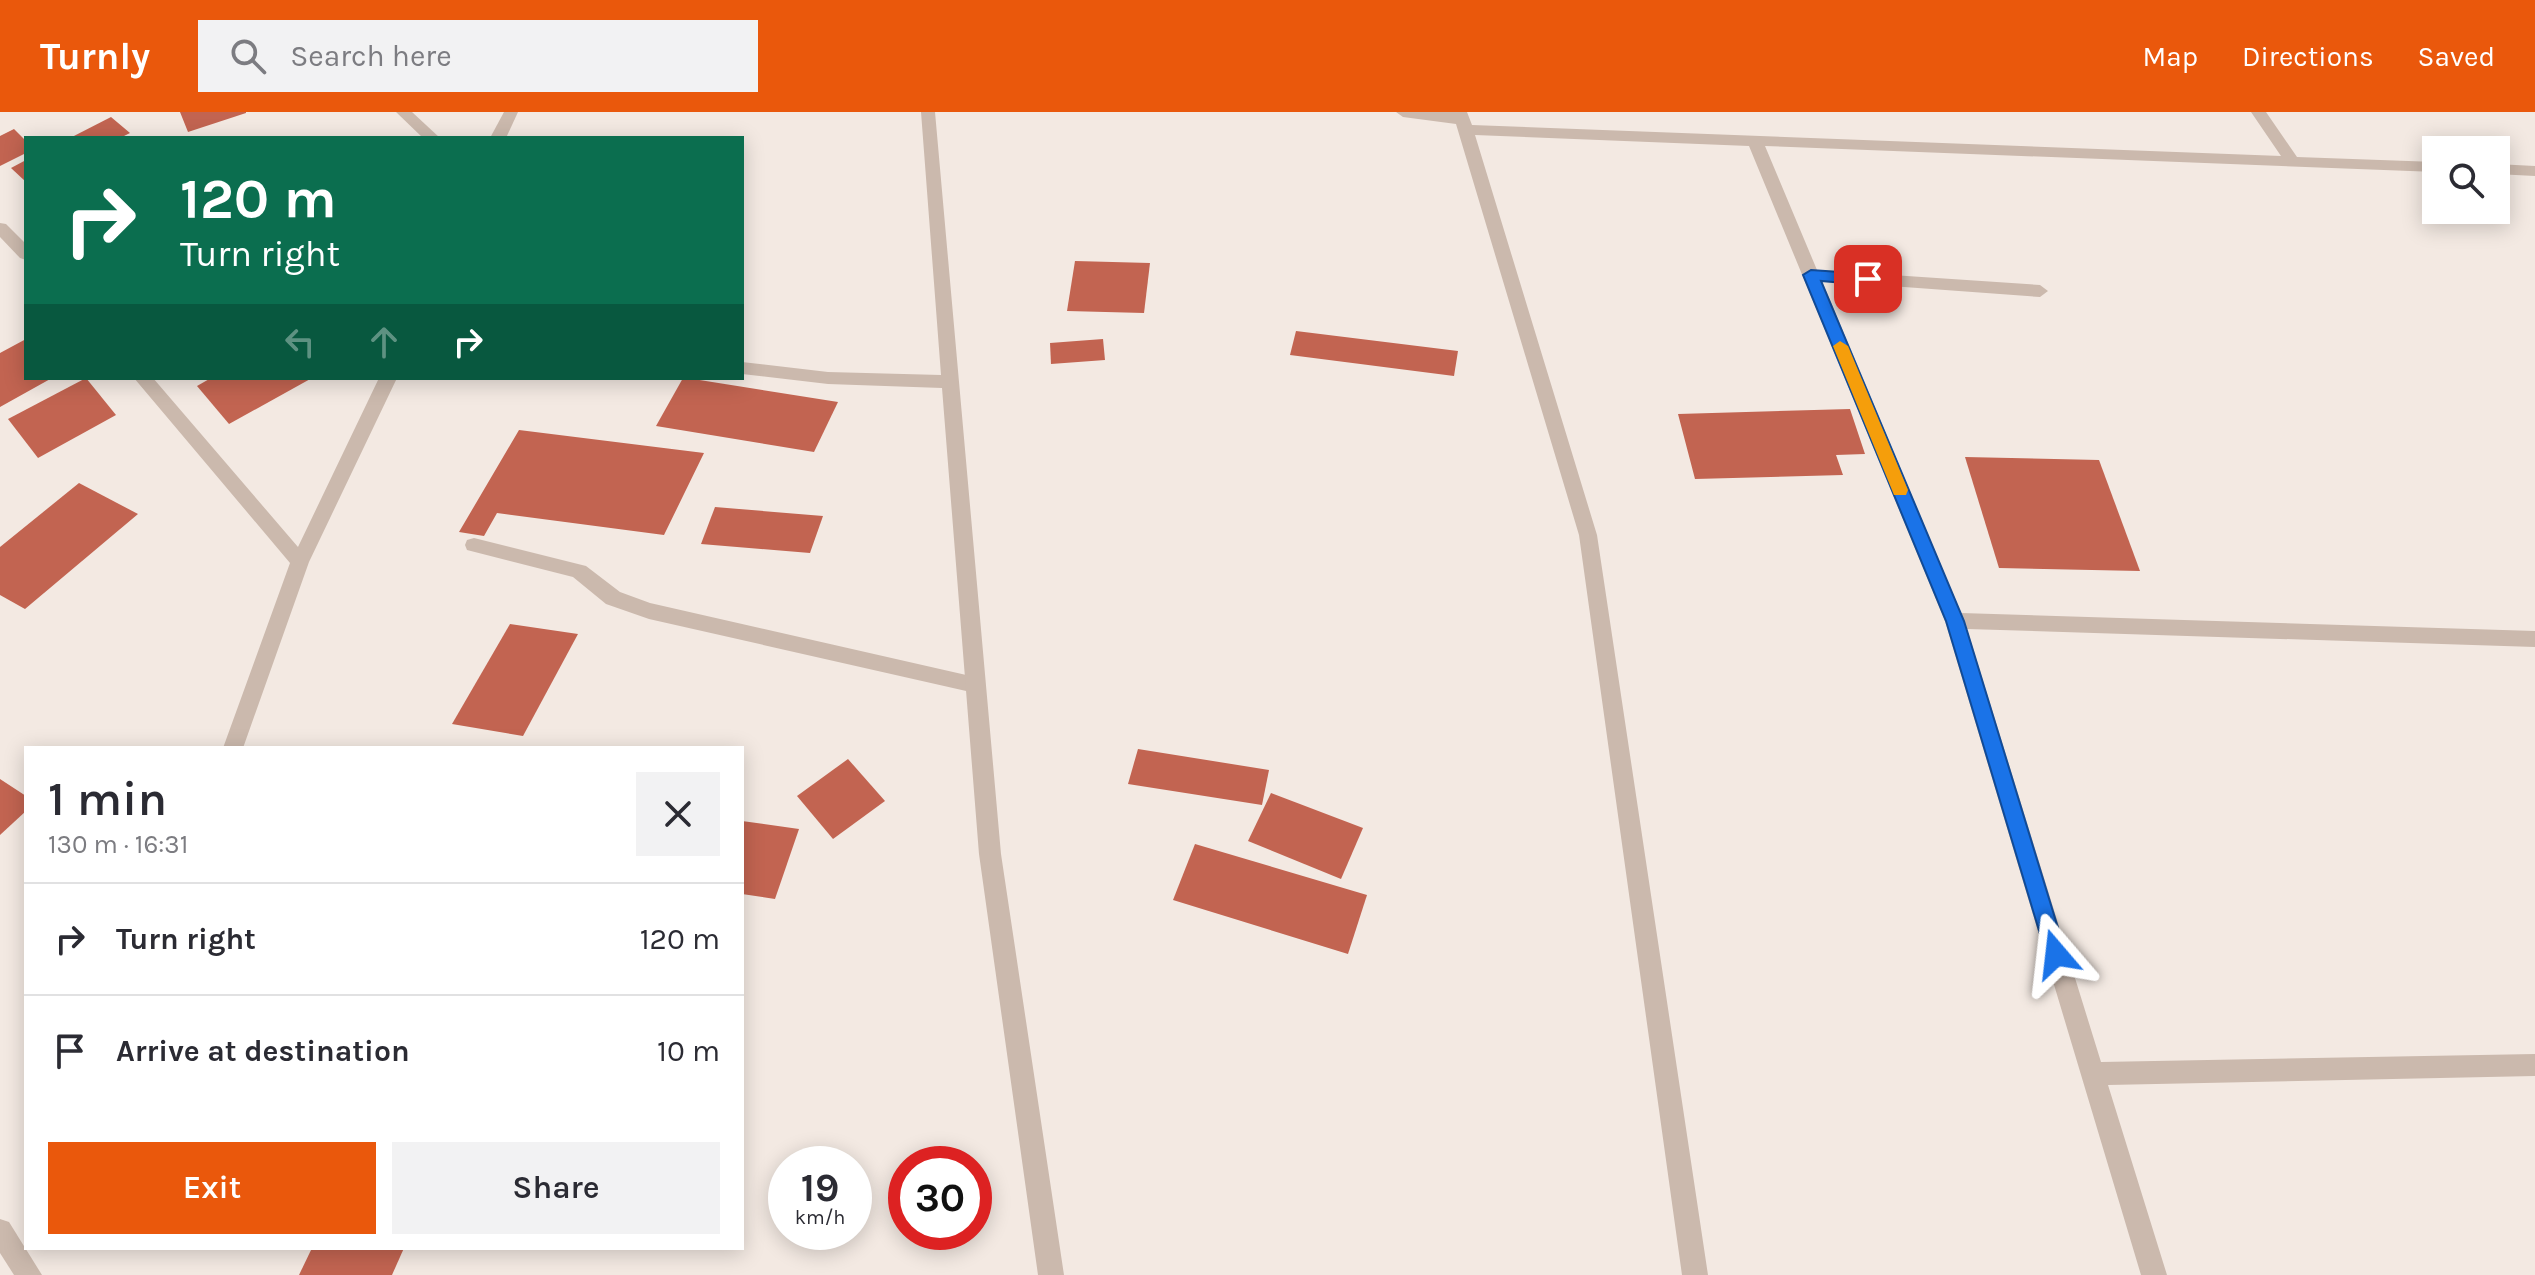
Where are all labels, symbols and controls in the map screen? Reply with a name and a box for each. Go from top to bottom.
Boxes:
search box [198,20,758,92]
text: Turnly [40,34,150,79]
icon: search [226,34,270,78]
text: Search here [290,38,452,74]
text: Map [2143,40,2198,73]
text: Directions [2242,40,2374,73]
text: Saved [2418,40,2495,73]
map controls [2422,136,2510,224]
button: search [2422,136,2510,224]
text: 120 m [180,166,337,231]
icon: right [48,168,152,272]
text: Turn right [180,233,340,275]
pin [1834,245,1902,313]
icon: arrive [1846,257,1890,301]
icon: left [278,320,322,364]
icon: ahead [362,320,406,364]
icon: right [446,320,490,364]
text: 1 min [48,771,167,827]
button: close [636,772,720,856]
text: 130 m · 16:31 [48,829,188,860]
position arrow [2014,912,2098,996]
icon: right [48,917,92,961]
text: Turn right [116,921,256,957]
text: 120 m [640,921,720,957]
icon: arrive [48,1029,92,1073]
text: Arrive at destination [116,1033,410,1069]
text: 10 m [657,1033,720,1069]
button: Exit [48,1142,376,1234]
button: Share [392,1142,720,1234]
speed limit sign: 30 [888,1146,992,1250]
text: 19 [801,1164,839,1211]
text: km/h [795,1206,845,1229]

